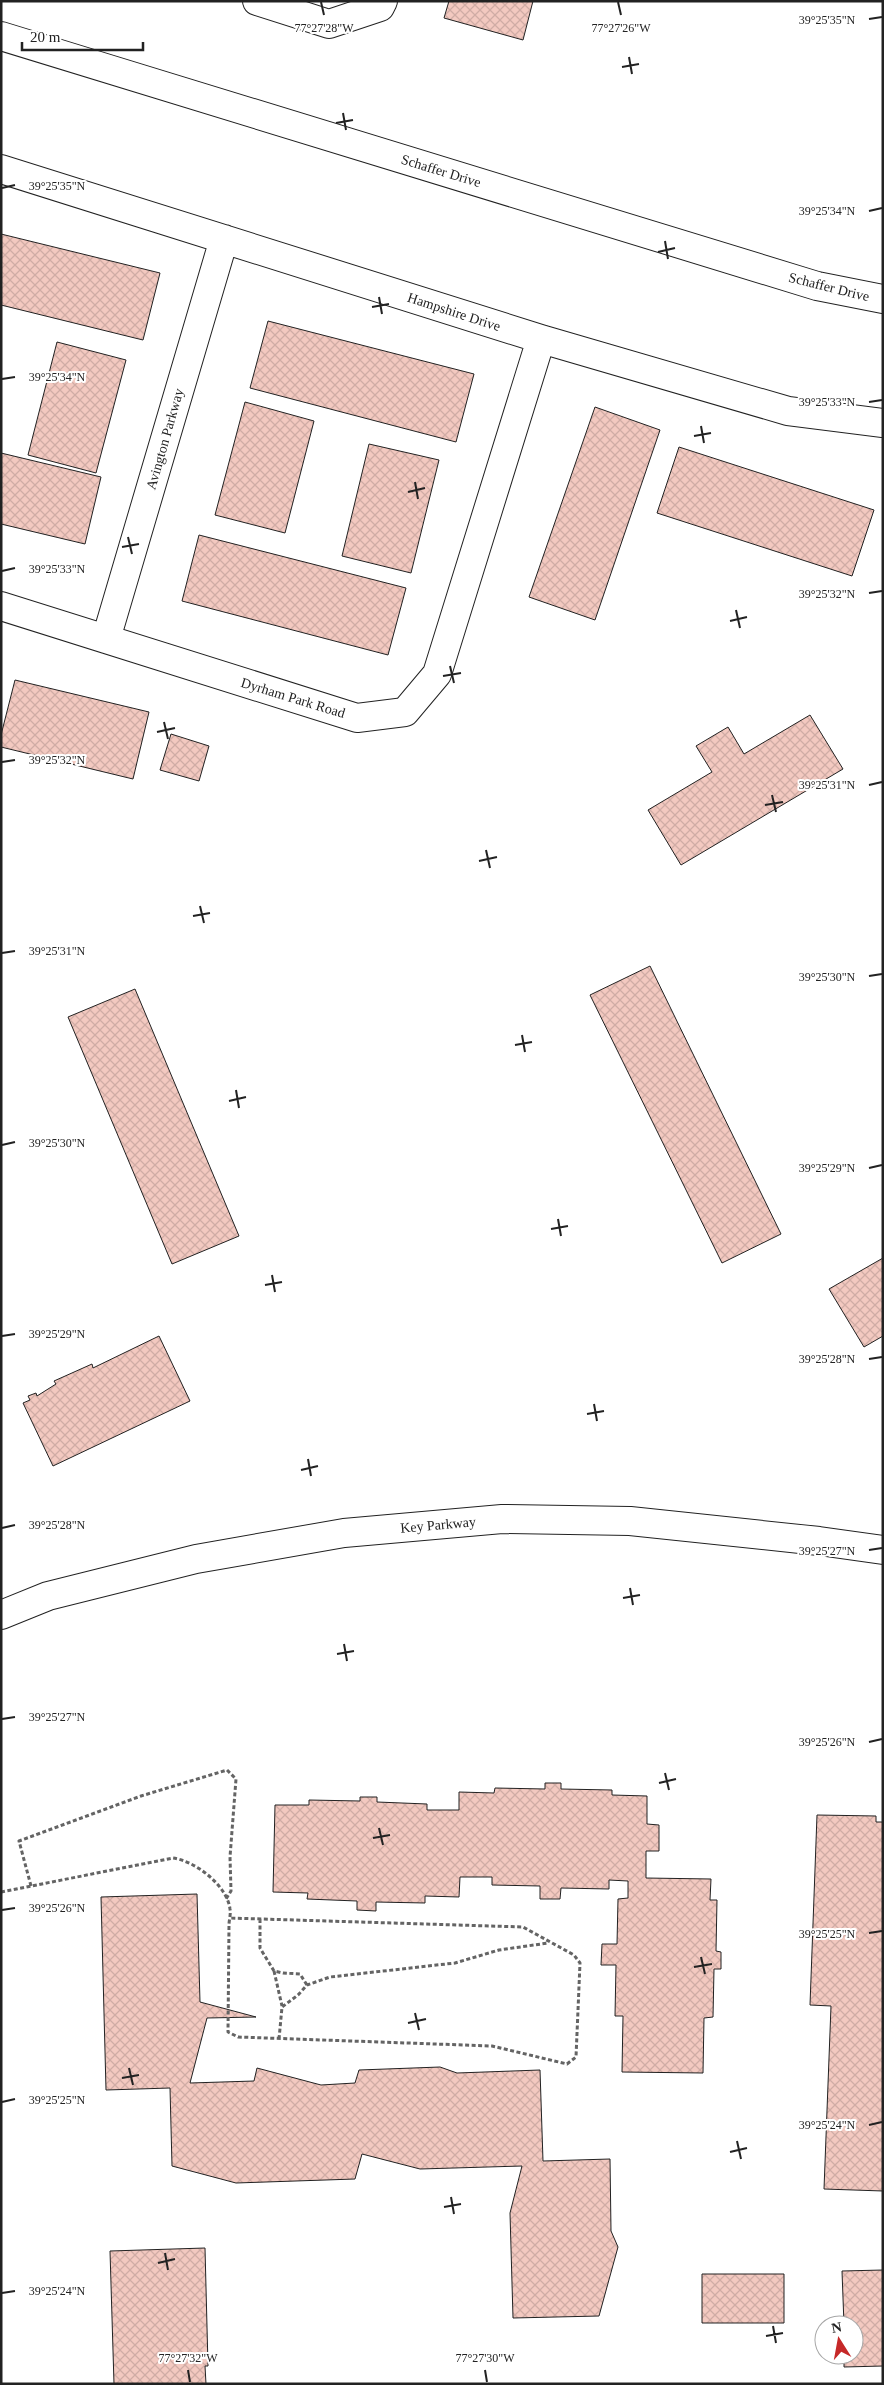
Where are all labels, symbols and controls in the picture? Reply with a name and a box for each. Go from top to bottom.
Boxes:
text: 39°25'35"N [799,13,856,27]
scale bar [22,20,144,52]
text: 77°27'28"W [294,21,354,35]
text: 77°27'26"W [591,21,651,35]
text: 20 m [30,29,61,45]
street label: Schaffer Drive [399,152,483,190]
text: 39°25'35"N [29,179,86,193]
text: 39°25'34"N [799,204,856,218]
street label: Schaffer Drive [787,270,871,304]
street label: Hampshire Drive [406,290,502,334]
text: 39°25'34"N [29,370,86,384]
street label: Avington Parkway [143,387,187,491]
text: 39°25'33"N [799,395,856,409]
text: 39°25'33"N [29,562,86,576]
text: 39°25'32"N [799,587,856,601]
street label: Dyrham Park Road [239,675,347,721]
text: 39°25'32"N [29,753,86,767]
text: 39°25'31"N [799,778,856,792]
text: 39°25'31"N [29,944,86,958]
text: 39°25'30"N [799,970,856,984]
text: 39°25'30"N [29,1136,86,1150]
text: 39°25'29"N [799,1161,856,1175]
text: 39°25'29"N [29,1327,86,1341]
text: 39°25'28"N [799,1352,856,1366]
street label: Key Parkway [400,1514,476,1536]
text: 39°25'28"N [29,1518,86,1532]
text: 39°25'27"N [799,1544,856,1558]
text: 39°25'27"N [29,1710,86,1724]
text: 39°25'26"N [799,1735,856,1749]
text: 39°25'26"N [29,1901,86,1915]
text: 39°25'25"N [799,1927,856,1941]
text: 39°25'25"N [29,2093,86,2107]
text: 39°25'24"N [799,2118,856,2132]
text: 39°25'24"N [29,2284,86,2298]
north arrow [814,2315,864,2365]
text: N [830,2319,843,2336]
text: 77°27'32"W [158,2351,218,2365]
text: 77°27'30"W [455,2351,515,2365]

